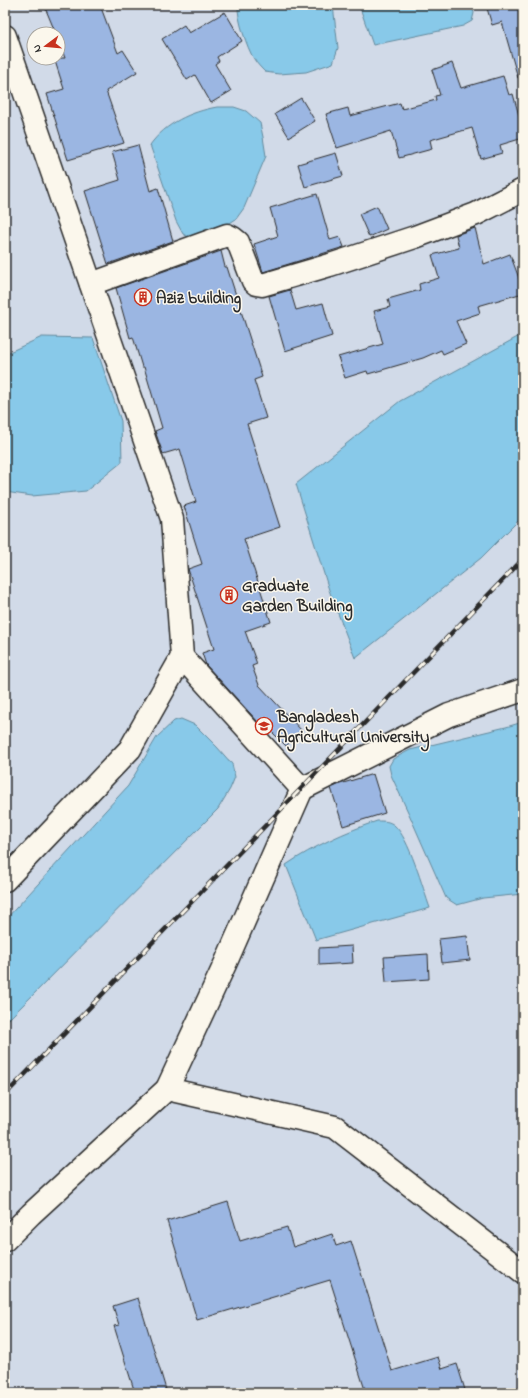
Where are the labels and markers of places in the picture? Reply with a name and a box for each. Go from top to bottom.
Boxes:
place label: Aziz building [156,286,242,313]
building icon: Aziz building [133,287,153,307]
place label: Graduate Garden Building [242,574,353,621]
building icon: Graduate Garden Building [219,585,239,605]
place label: Bangladesh Agricultural University [276,705,430,752]
school or university icon: Bangladesh Agricultural University [254,716,274,736]

